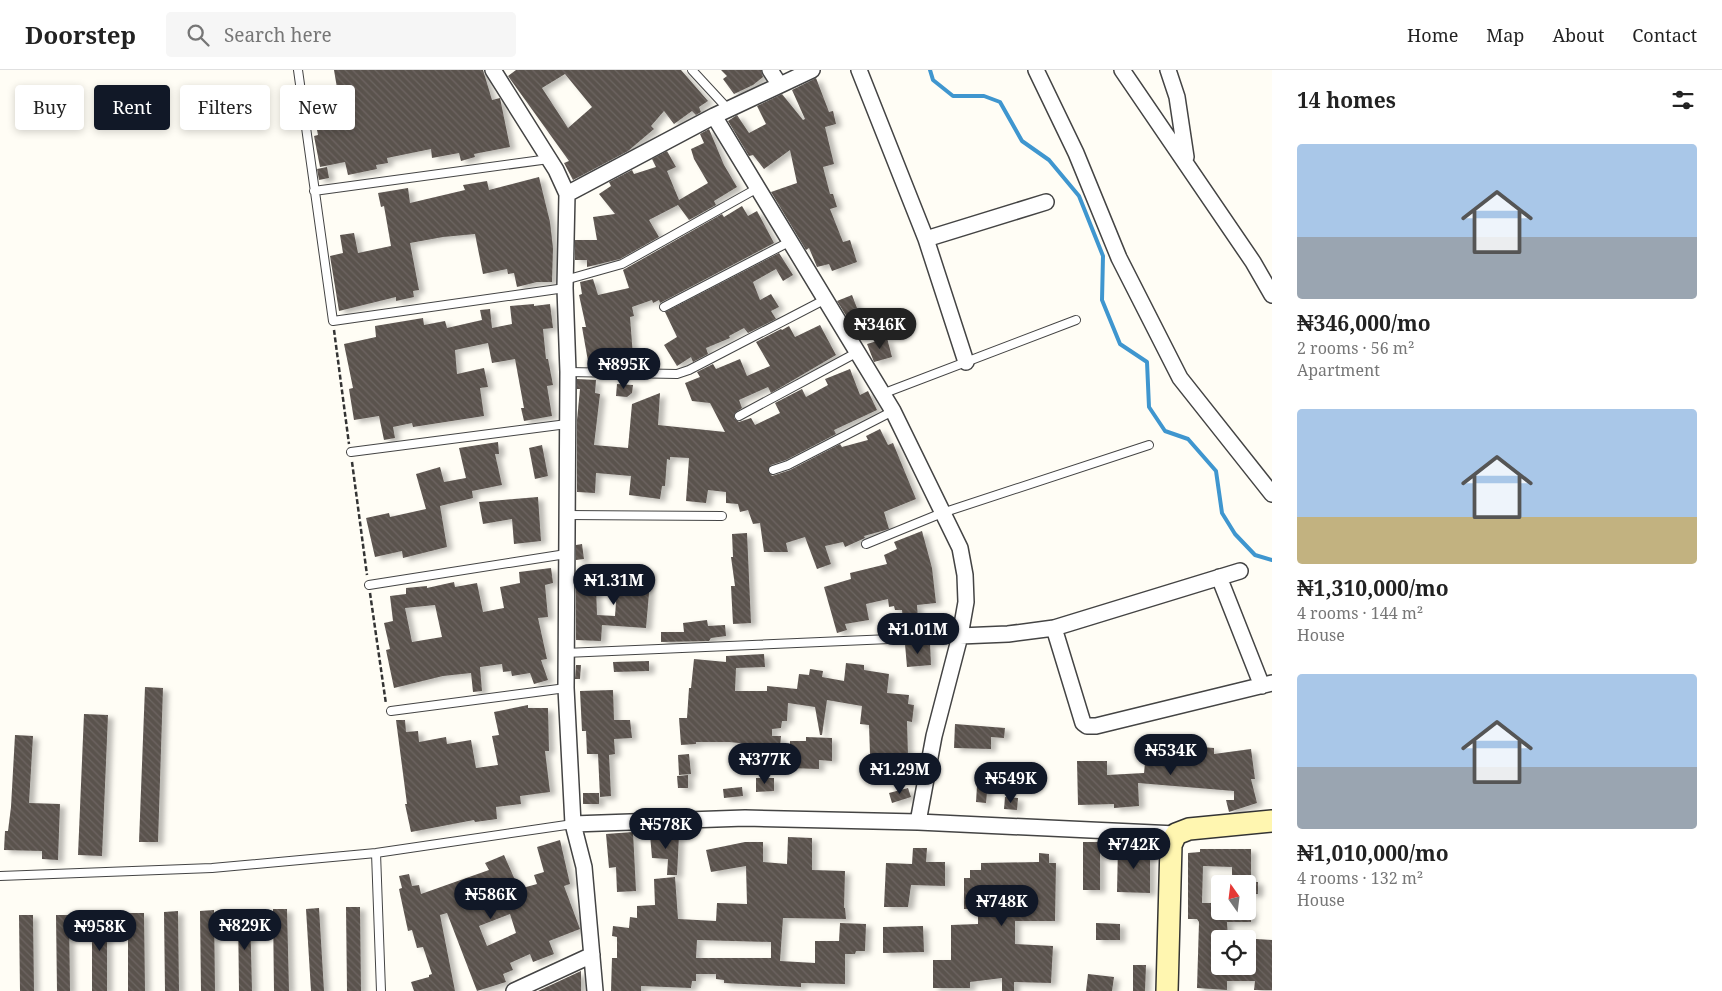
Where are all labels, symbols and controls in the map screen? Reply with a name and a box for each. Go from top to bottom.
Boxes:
search box [166,12,516,57]
text: Doorstep [25,18,136,51]
icon: search [184,21,212,49]
text: Search here [224,22,332,48]
text: Home [1407,23,1458,47]
text: Map [1486,23,1524,47]
text: About [1552,23,1604,47]
text: Contact [1632,23,1697,47]
chip: Buy [15,85,84,130]
chip: Rent [94,85,170,130]
chip: Filters [180,85,270,130]
chip: New [280,85,355,130]
text: 14 homes [1297,86,1396,114]
icon: filters [1669,86,1697,114]
icon: home [1452,177,1542,267]
pin: ₦346K [845,308,915,350]
text: ₦346,000/mo [1297,309,1431,337]
text: ₦346K [854,313,906,335]
text: 2 rooms · 56 m² [1297,337,1414,359]
pin: ₦895K [589,348,659,390]
text: ₦895K [598,353,650,375]
text: Apartment [1297,359,1380,381]
icon: home [1452,442,1542,532]
pin: ₦1.31M [573,564,655,606]
text: ₦1.31M [584,569,644,591]
text: ₦1,310,000/mo [1297,574,1449,602]
text: 4 rooms · 144 m² [1297,602,1423,624]
pin: ₦1.01M [877,612,959,655]
text: ₦1.01M [888,618,948,640]
text: House [1297,624,1345,646]
icon: home [1452,707,1542,797]
pin: ₦534K [1136,734,1206,776]
text: ₦534K [1145,739,1197,761]
pin: ₦377K [730,742,800,785]
text: ₦377K [739,748,791,770]
pin: ₦1.29M [859,752,941,795]
text: ₦1.29M [870,758,930,780]
pin: ₦549K [976,762,1046,804]
text: ₦549K [985,767,1037,789]
pin: ₦578K [631,808,701,850]
text: ₦578K [640,813,692,835]
pin: ₦742K [1099,828,1169,870]
text: ₦742K [1108,833,1160,855]
text: ₦1,010,000/mo [1297,839,1449,867]
text: 4 rooms · 132 m² [1297,867,1423,889]
north arrow [1211,875,1256,920]
map controls [1211,875,1256,975]
pin: ₦586K [456,878,526,920]
text: ₦586K [465,883,517,905]
pin: ₦748K [967,884,1037,927]
text: House [1297,889,1345,911]
text: ₦748K [976,890,1028,912]
pin: ₦829K [210,908,280,951]
pin: ₦958K [65,910,135,952]
text: ₦829K [219,914,271,936]
text: ₦958K [74,915,126,937]
button: locate [1211,930,1256,975]

